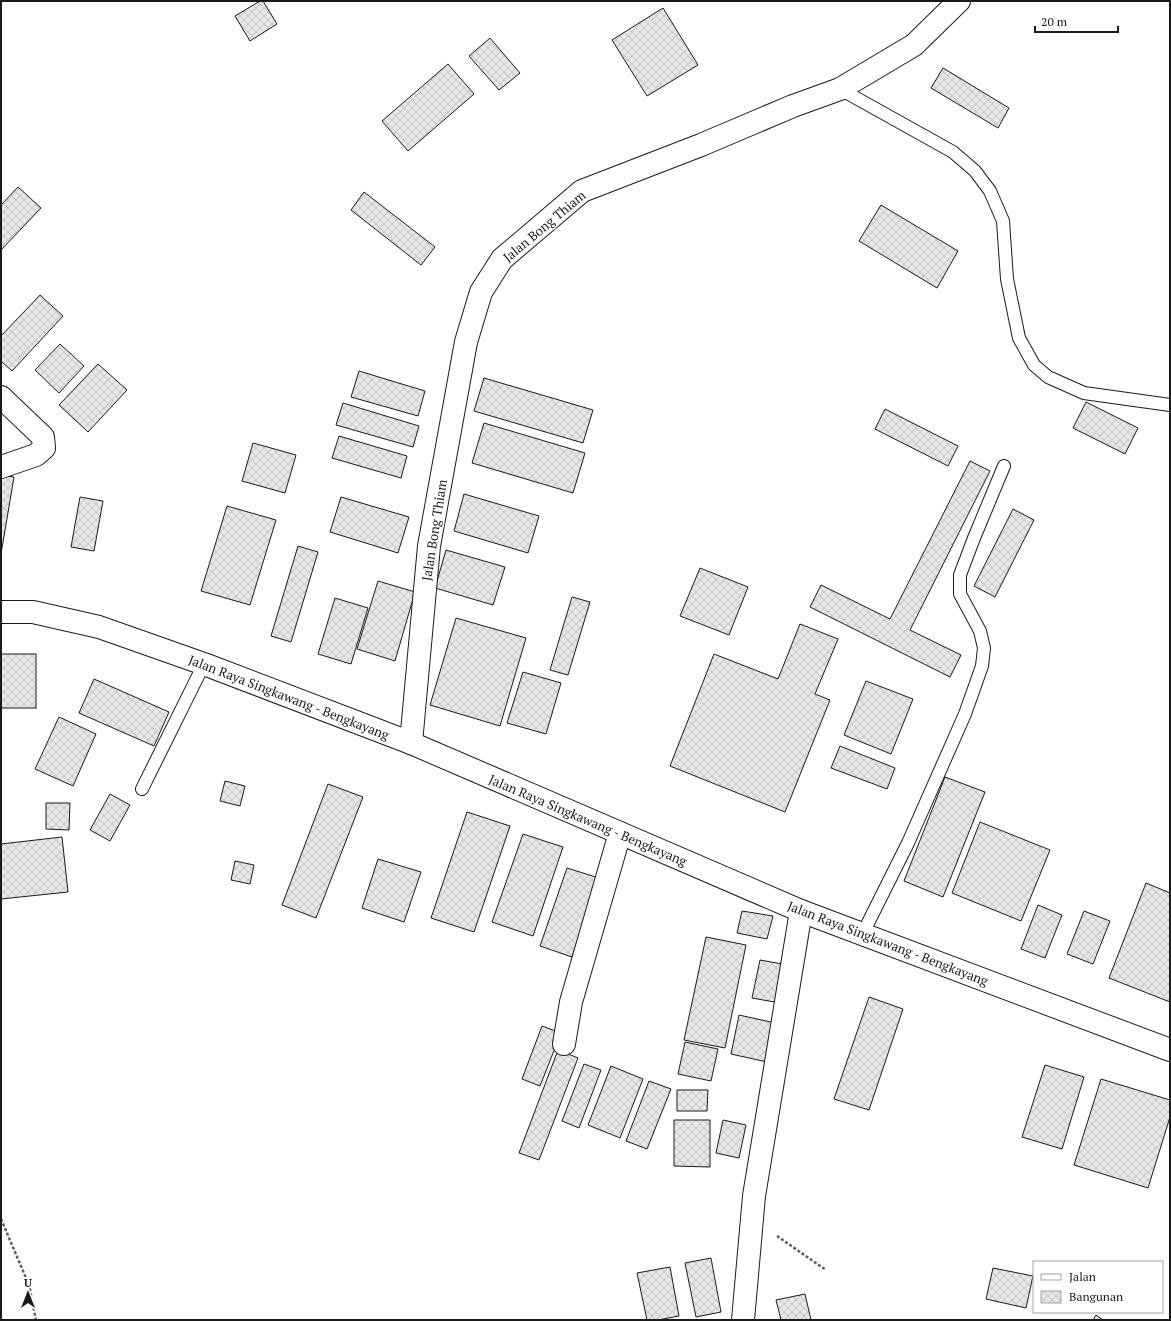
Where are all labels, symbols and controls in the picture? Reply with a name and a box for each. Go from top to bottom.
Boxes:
scale bar [1035,8,1118,34]
text: 20 m [1041,14,1068,29]
street label: Jalan Bong Thiam [499,186,589,266]
street label: Jalan Bong Thiam [417,478,451,582]
street label: Jalan Raya Singkawang - Bengkayang [186,650,392,744]
street label: Jalan Raya Singkawang - Bengkayang [486,770,690,870]
street label: Jalan Raya Singkawang - Bengkayang [785,896,991,990]
legend [1033,1261,1163,1313]
text: Jalan [1069,1269,1096,1284]
north arrow [8,1273,48,1313]
text: U [24,1276,32,1290]
text: Bangunan [1069,1289,1123,1304]

